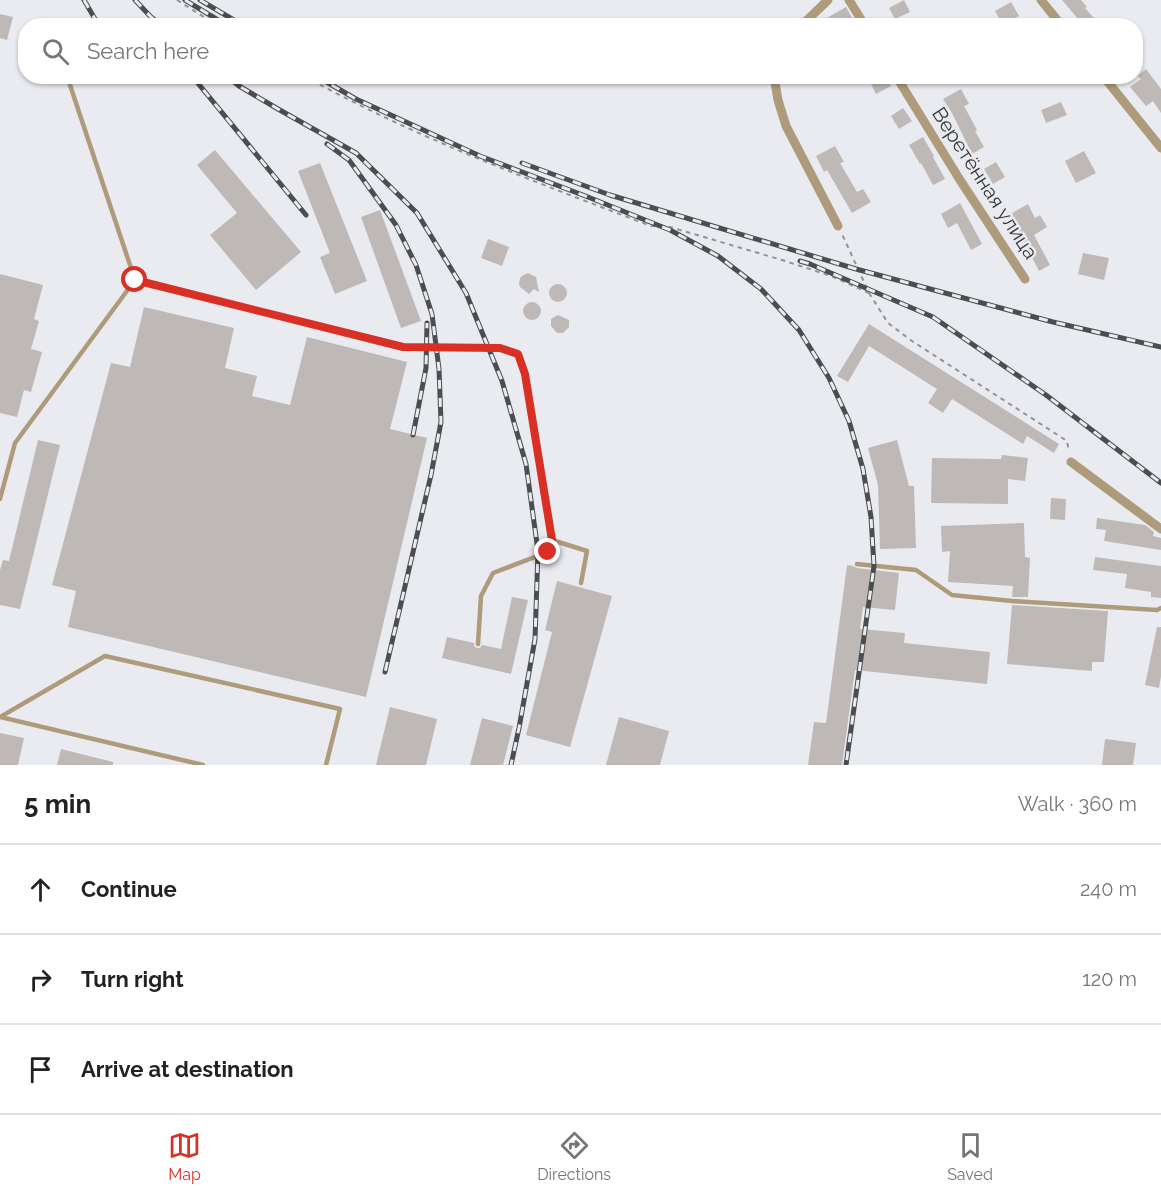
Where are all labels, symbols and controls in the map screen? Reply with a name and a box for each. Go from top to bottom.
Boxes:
search box [18,18,1143,84]
icon: search [39,35,72,68]
text: Search here [87,38,209,64]
street label: Веретённая улица [927,103,1043,263]
route start [121,266,147,292]
route end [534,538,560,564]
text: 5 min [24,789,91,819]
text: Walk · 360 m [1018,792,1137,816]
icon: ahead [24,873,57,906]
text: Continue [81,876,177,902]
text: 240 m [1080,877,1137,901]
icon: right [24,963,57,996]
text: Turn right [81,966,184,992]
text: 120 m [1082,967,1137,991]
icon: arrive [24,1053,57,1086]
text: Arrive at destination [81,1056,294,1082]
tab: Map [168,1129,201,1184]
tab: Directions [537,1129,611,1184]
tab: Saved [947,1129,993,1184]

